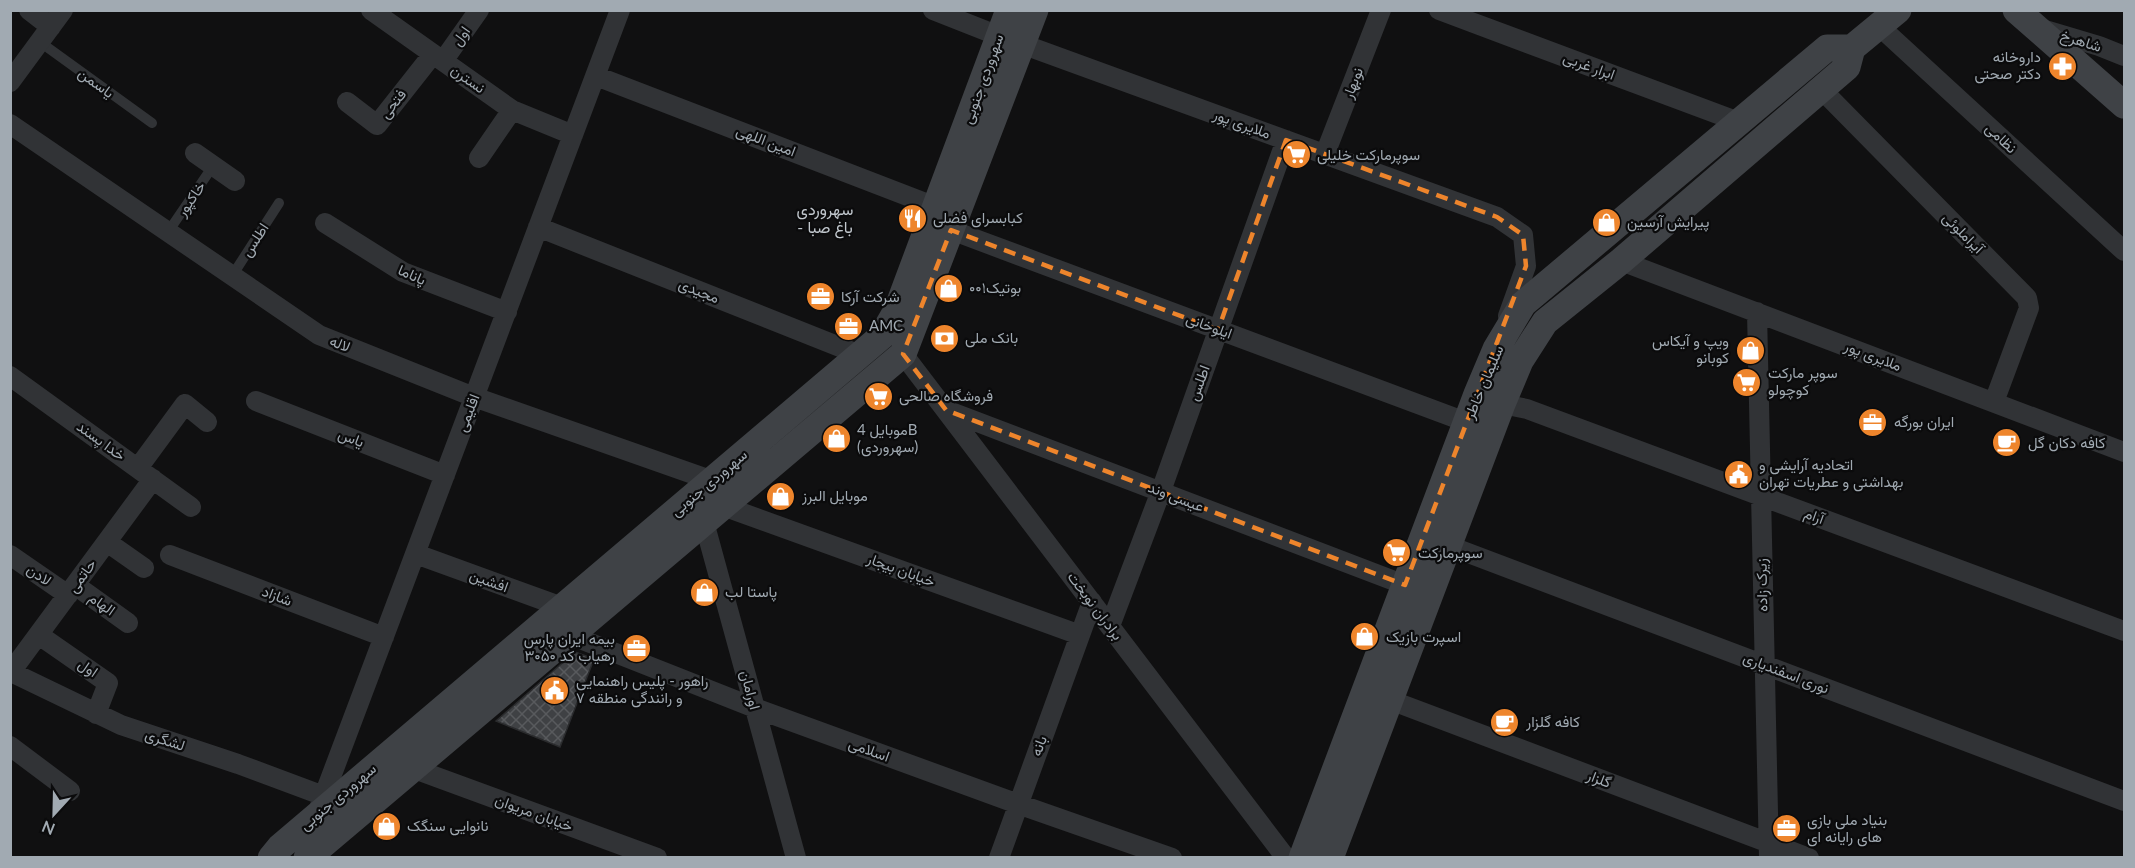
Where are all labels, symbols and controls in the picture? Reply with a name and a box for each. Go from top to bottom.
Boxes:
street label: اول [447,22,474,49]
street label: شاهرخ [2058,25,2104,58]
street label: سهروردی جنوبی [957,31,1009,127]
street label: ابرار غربی [1560,47,1618,85]
place label: داروخانه دکتر صحتی [1974,47,2041,84]
pharmacy icon: داروخانه دکتر صحتی [2046,50,2078,82]
street label: نسترن [447,60,489,97]
street label: یاسمن [74,63,118,103]
street label: نوبهار [1338,65,1367,102]
street label: فتحی [375,85,411,123]
street label: ملایری پور [1210,104,1273,144]
street label: نظامی [1981,118,2021,158]
street label: امین اللهی [733,120,799,162]
supermarket icon: سوپرمارکت خلیلی [1280,139,1312,171]
place label: سوپرمارکت خلیلی [1317,145,1420,165]
street label: خاکپور [171,177,210,221]
district label: سهروردی - باغ صبا [797,199,853,239]
restaurant icon: کبابسرای فضلی [896,202,928,234]
shop icon: پیرایش آرسین [1590,206,1622,238]
place label: کبابسرای فضلی [933,208,1023,228]
street label: آیراملوئی [1938,208,1989,259]
place label: پیرایش آرسین [1627,212,1710,232]
street label: اطلس [237,219,273,261]
street label: پاناما [395,260,429,290]
shop icon: بوتیک۰۰۱ [932,272,964,304]
street label: مجیدی [676,274,722,308]
place label: بوتیک۰۰۱ [969,278,1021,297]
office icon: شرکت آرکا [804,281,836,313]
place label: شرکت آرکا [841,287,900,306]
street label: ایلوخانی [1183,308,1235,344]
office icon: AMC [832,310,864,342]
place label: AMC [869,316,903,334]
bank icon: بانک ملی [928,322,960,354]
place label: بانک ملی [965,328,1018,348]
street label: لاله [327,331,353,355]
place label: ویپ و آیکاس کوبانو [1652,331,1729,367]
shop icon: ویپ و آیکاس کوبانو [1734,334,1766,366]
street label: ملایری پور [1841,336,1904,376]
street label: سلیمان خاطر [1459,342,1508,422]
street label: اطلس [1183,362,1215,404]
place label: سوپر مارکت کوچولو [1768,363,1838,400]
supermarket icon: سوپر مارکت کوچولو [1731,366,1763,398]
supermarket icon: فروشگاه صالحی [862,380,894,412]
place label: فروشگاه صالحی [899,386,993,406]
street label: اقلیمی [452,391,484,435]
office icon: ایران بورگه [1857,406,1889,438]
place label: ایران بورگه [1894,412,1954,431]
street label: خدا پسند [73,417,129,465]
place label: موبایل 4B (سهروردی) [857,420,918,457]
shop icon: موبایل 4B (سهروردی) [820,423,852,455]
street label: یاس [335,424,367,452]
cafe icon: کافه دکان گل [1991,427,2023,459]
place label: کافه دکان گل [2028,433,2106,452]
street label: سهروردی جنوبی [666,445,752,521]
place label: اتحادیه آرایشی و بهداشتی و عطریات تهران [1759,455,1903,492]
public building icon: اتحادیه آرایشی و بهداشتی و عطریات تهران [1722,458,1754,490]
street label: عیسی وند [1145,477,1207,517]
shop icon: موبایل البرز [765,480,797,512]
place label: موبایل البرز [801,486,868,505]
street label: آرام [1801,503,1828,529]
supermarket icon: سوپرمارکت [1381,537,1413,569]
place label: سوپرمارکت [1418,543,1483,563]
street label: خیابان بیجار [864,548,938,591]
street label: حاتمی [63,555,101,597]
street label: زیرک زاده [1752,558,1771,612]
street label: لادن [23,559,55,590]
street label: افشین [467,565,511,597]
street label: برادران نوبخت [1063,568,1127,644]
shop icon: پاستا لب [688,576,720,608]
street label: شازاد [260,581,295,610]
place label: پاستا لب [725,582,777,602]
street label: الهام [85,588,119,620]
shop icon: اسپرت بازیک [1349,621,1381,653]
place label: اسپرت بازیک [1386,627,1461,647]
place label: بیمه ایران پارس رهیاب کد ۳۰۵۰ [524,629,615,665]
office icon: بیمه ایران پارس رهیاب کد ۳۰۵۰ [620,632,652,664]
street label: نوری اسفندیاری [1740,647,1832,699]
street label: اول [75,654,102,681]
street label: اورامان [736,668,765,712]
place label: راهور - پلیس راهنمایی و رانندگی منطقه ۷ [576,671,708,708]
public building icon: راهور - پلیس راهنمایی و رانندگی منطقه ۷ [539,674,571,706]
cafe icon: کافه گلزار [1489,706,1521,738]
place label: کافه گلزار [1525,712,1580,731]
street label: لشگری [142,724,188,756]
street label: اسلامی [846,733,892,767]
street label: بانه [1026,733,1051,759]
street label: سهروردی جنوبی [295,759,381,835]
street label: گلزار [1583,765,1614,792]
north arrow [24,784,84,844]
street label: خیابان مریوان [493,790,576,835]
shop icon: نانوایی سنگک [370,810,402,842]
place label: بنیاد ملی بازی های رایانه ای [1807,810,1887,847]
office icon: بنیاد ملی بازی های رایانه ای [1770,813,1802,845]
place label: نانوایی سنگک [407,816,489,836]
text: N [39,817,57,839]

